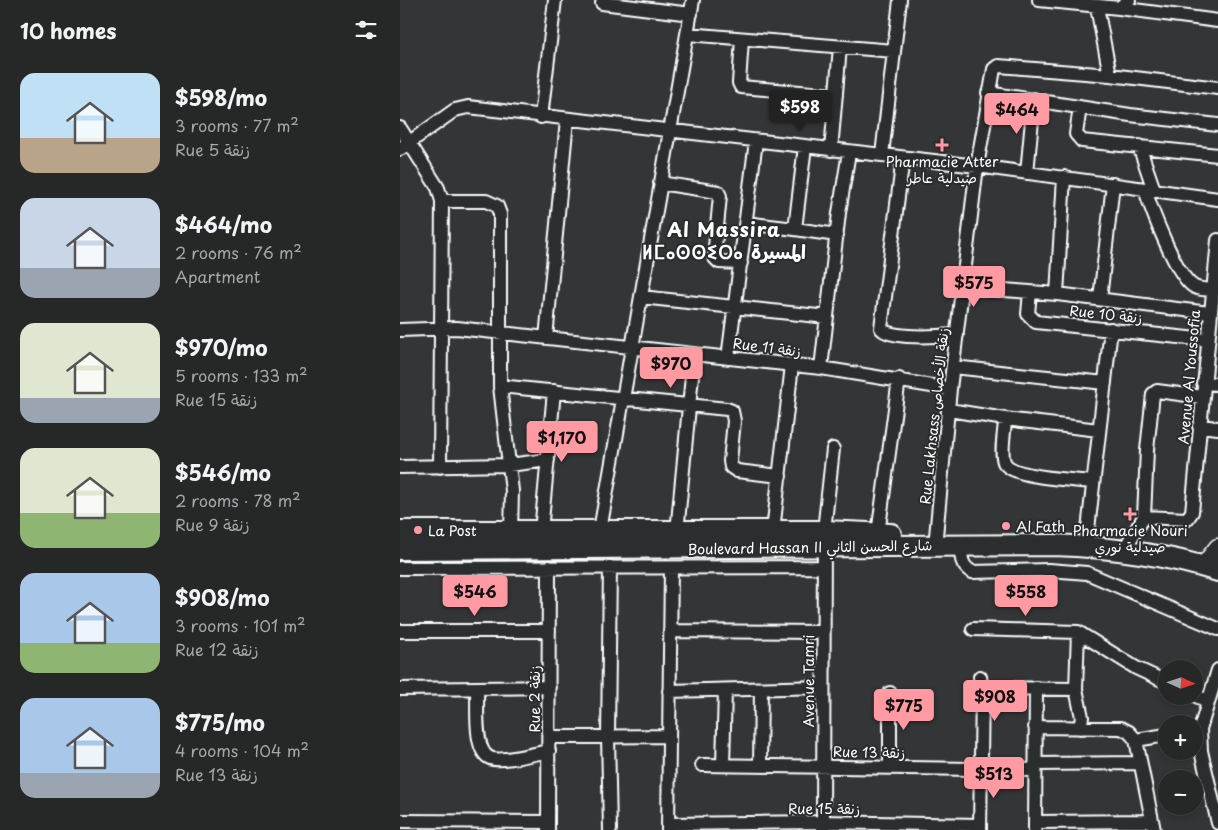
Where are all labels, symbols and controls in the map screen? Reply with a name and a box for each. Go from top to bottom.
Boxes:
text: 10 homes [20,14,117,46]
icon: filters [352,16,380,44]
text: $598/mo [175,81,267,113]
pin: $598 [770,90,830,132]
pin: $464 [987,92,1047,135]
icon: home [60,93,120,153]
text: $598 [780,94,820,118]
text: $464 [995,97,1039,121]
text: 3 rooms · 77 m² [175,113,299,137]
text: Rue 5 زنقة [175,137,250,161]
marker: Pharmacie Atter صيدلية عاطر [936,139,948,151]
place label: Pharmacie Atter صيدلية عاطر [885,151,999,188]
text: $464/mo [175,208,272,240]
district label: Al Massira ⵍⵎⴰⵙⵙⵉⵔⴰ المسيرة [642,215,806,265]
icon: home [60,218,120,278]
text: 2 rooms · 76 m² [175,240,302,264]
text: Apartment [175,264,260,288]
pin: $575 [944,266,1004,308]
text: $575 [954,270,994,294]
street label: Rue 10 زنقة [1068,300,1144,328]
street label: Avenue Al Youssofia [1173,308,1205,445]
street label: Rue Lakhsass زنقة الأخصاص [914,327,954,505]
text: $970/mo [175,331,268,363]
street label: Rue 11 زنقة [732,332,802,362]
icon: home [60,343,120,403]
pin: $970 [641,346,701,389]
text: $970 [651,351,691,375]
text: 5 rooms · 133 m² [175,363,308,387]
text: Rue 15 زنقة [175,387,257,411]
pin: $1,170 [521,420,603,463]
text: $1,170 [538,425,586,449]
text: $546/mo [175,456,271,488]
icon: home [60,468,120,528]
text: 2 rooms · 78 m² [175,488,301,512]
marker: Pharmacie Nouri صيدلية نوري [1124,508,1136,520]
text: Rue 9 زنقة [175,512,250,536]
place label: Al Fath [1016,516,1065,537]
place label: La Post [428,520,477,541]
marker: Al Fath [1000,520,1012,532]
place label: Pharmacie Nouri صيدلية نوري [1072,520,1188,558]
marker: La Post [412,524,424,536]
street label: Boulevard Hassan II شارع الحسن الثاني [687,534,933,563]
pin: $546 [445,574,505,617]
pin: $558 [996,574,1056,617]
text: $546 [454,579,496,603]
text: $558 [1006,579,1046,603]
text: $908/mo [175,581,270,613]
icon: home [60,593,120,653]
text: 3 rooms · 101 m² [175,613,306,637]
street label: Avenue Tamri [798,635,819,727]
text: Rue 12 زنقة [175,637,259,661]
north arrow [1158,660,1202,705]
map controls [1158,660,1203,815]
street label: Rue 2 زنقة [524,665,545,733]
pin: $908 [965,680,1025,722]
text: $908 [974,684,1016,708]
pin: $775 [874,688,934,731]
text: $775 [885,693,923,717]
text: $775/mo [175,706,265,738]
button: + [1158,715,1203,760]
icon: home [60,718,120,778]
text: 4 rooms · 104 m² [175,738,309,762]
street label: Rue 13 زنقة [833,741,905,763]
pin: $513 [964,756,1024,799]
text: $513 [975,761,1013,785]
text: Rue 13 زنقة [175,762,258,786]
button: − [1158,770,1203,815]
street label: Rue 15 زنقة [788,798,860,819]

